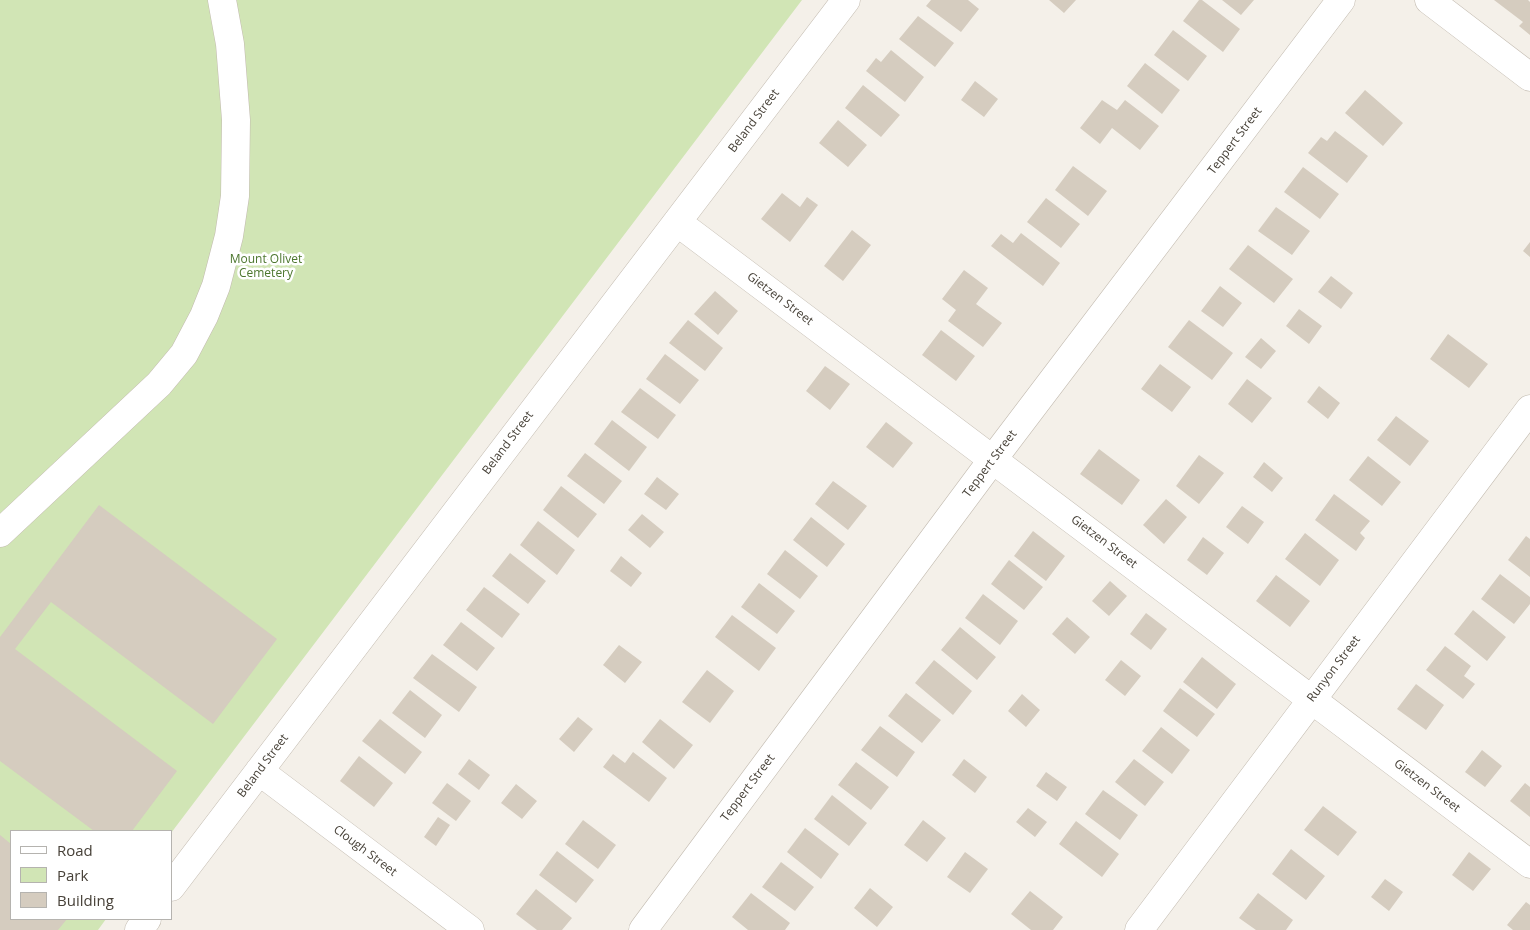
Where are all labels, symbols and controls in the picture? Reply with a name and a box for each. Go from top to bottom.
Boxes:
street label: Beland Street [726,87,782,155]
street label: Teppert Street [1205,104,1265,178]
park label: Mount Olivet Cemetery [230,253,302,281]
street label: Gietzen Street [744,269,816,329]
street label: Beland Street [480,409,536,477]
street label: Teppert Street [960,427,1020,501]
street label: Gietzen Street [1068,512,1140,572]
street label: Runyon Street [1304,633,1364,705]
street label: Beland Street [235,732,291,800]
street label: Teppert Street [718,751,778,825]
street label: Gietzen Street [1391,756,1463,816]
street label: Clough Street [330,822,400,880]
legend [10,830,172,920]
text: Road [57,840,93,860]
text: Park [57,865,88,885]
text: Building [57,890,114,910]

